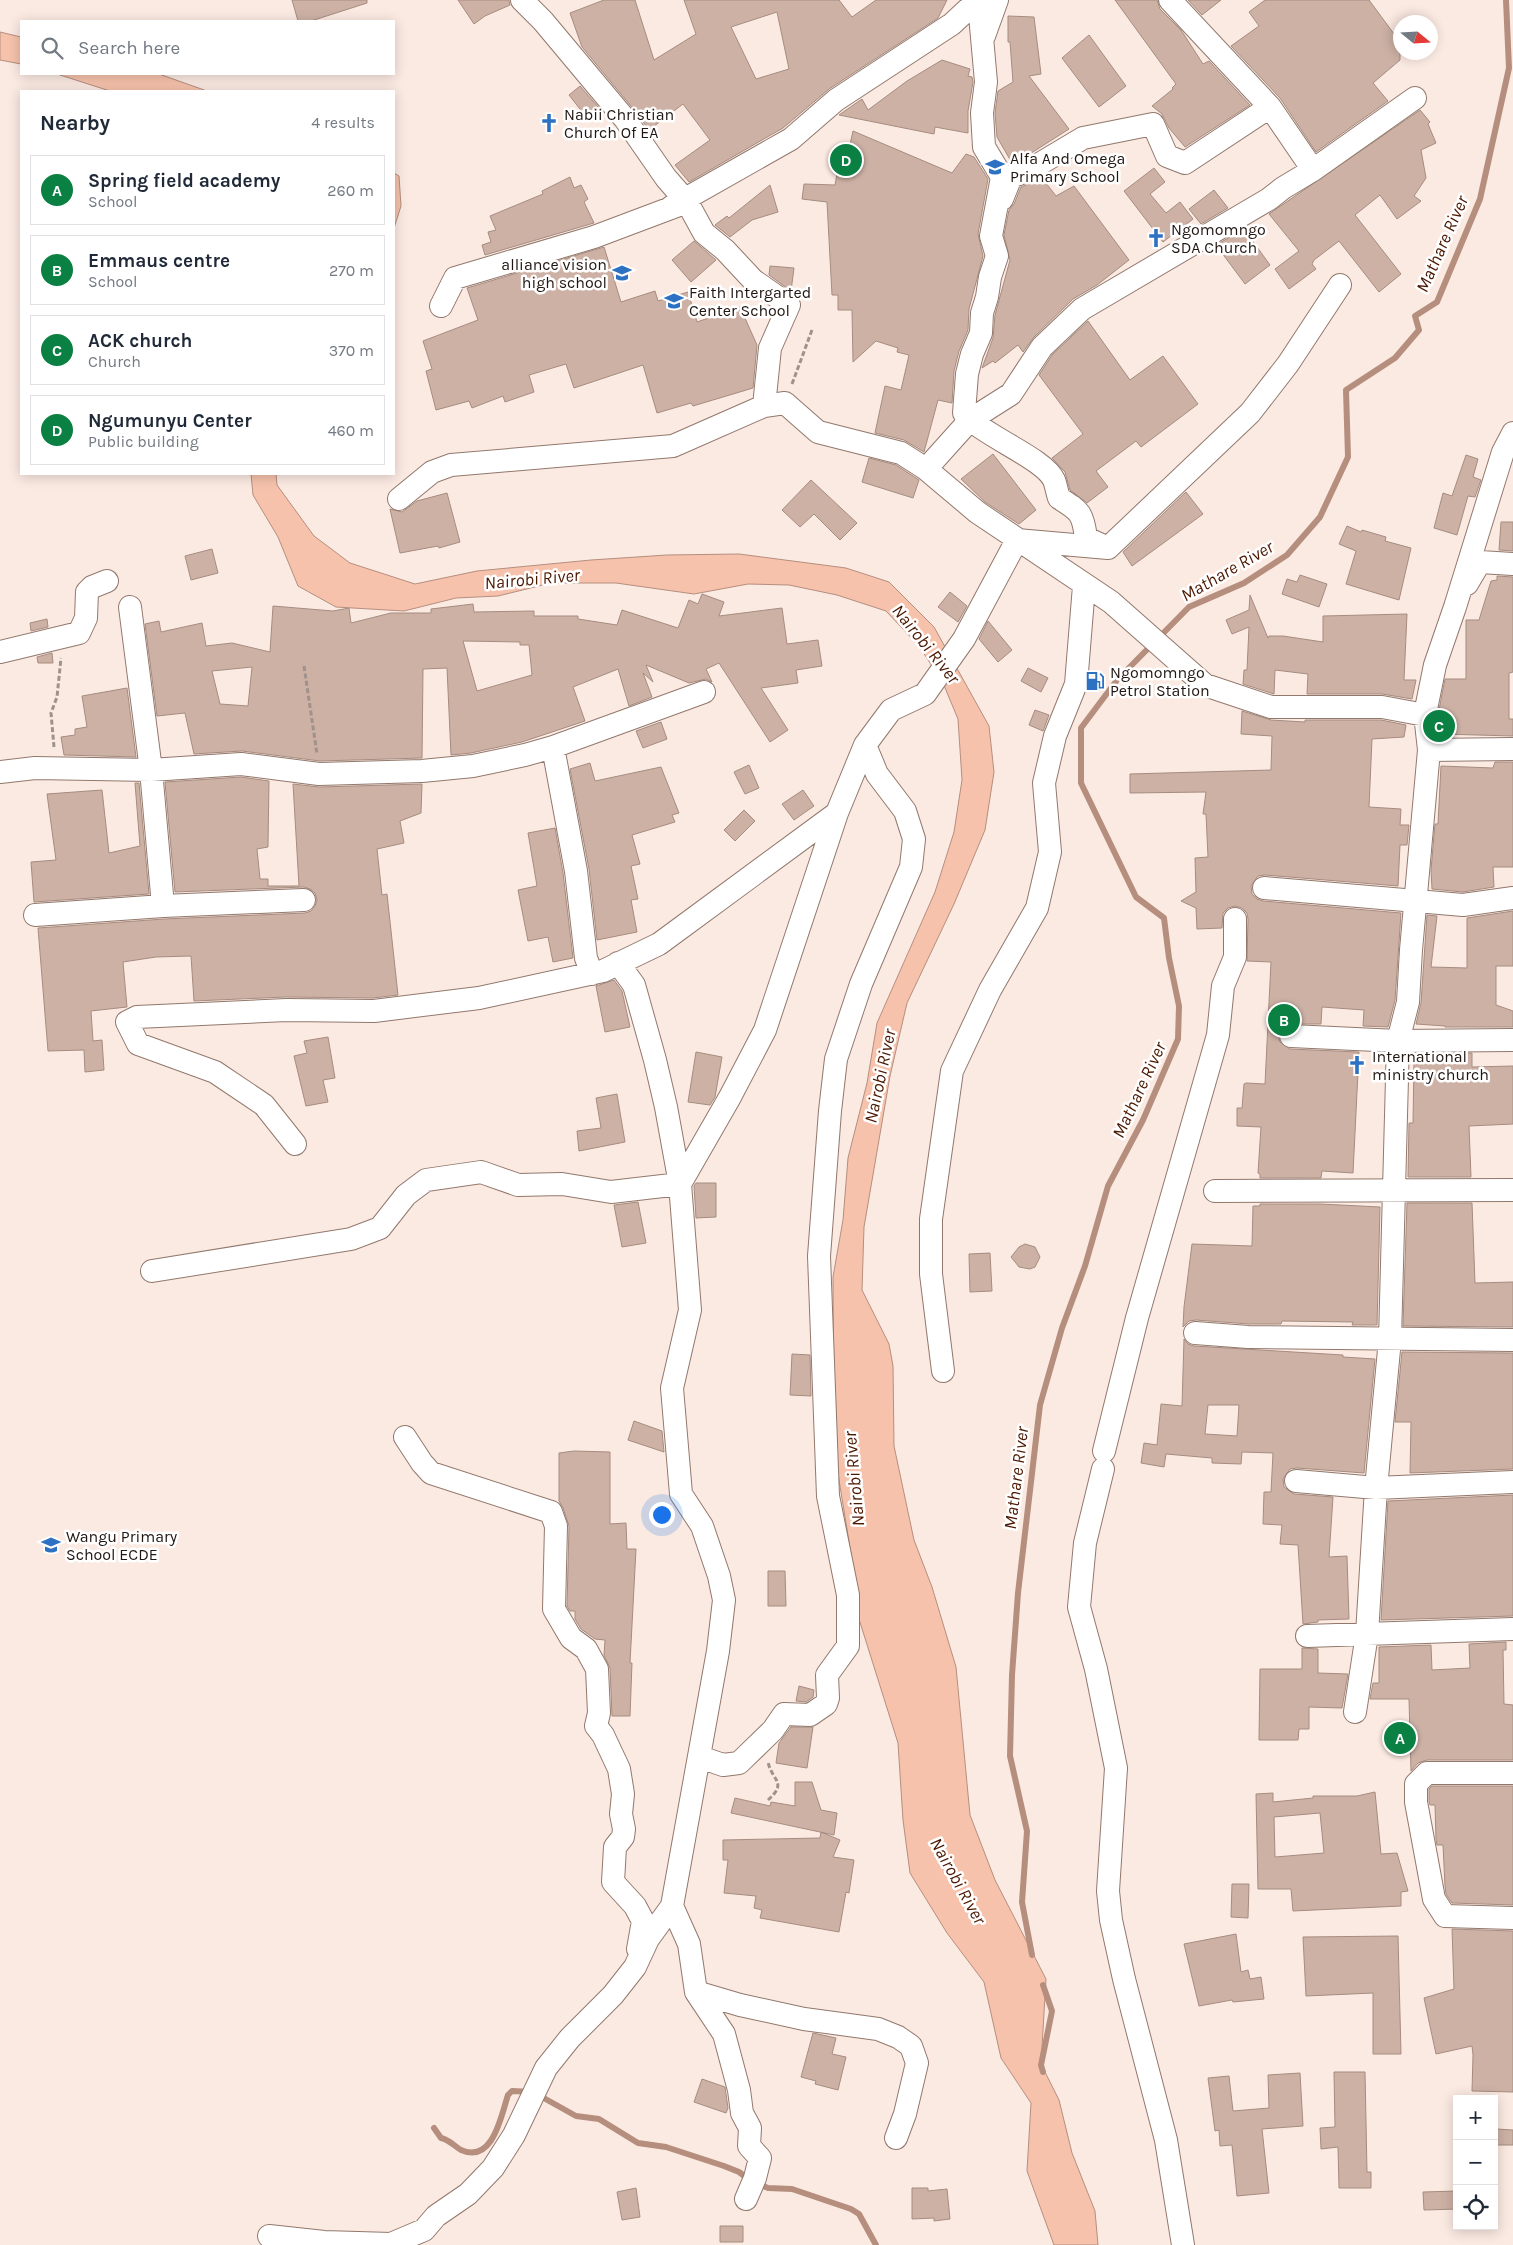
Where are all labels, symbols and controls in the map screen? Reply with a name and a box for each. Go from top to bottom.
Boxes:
north arrow [1393,15,1438,60]
search box [20,20,395,75]
icon: search [38,34,66,62]
text: Search here [78,37,180,59]
place label: Nabii Christian Church Of EA [564,105,674,142]
text: Nearby [40,111,110,135]
church icon: Nabii Christian Church Of EA [538,112,560,134]
text: 4 results [311,113,375,132]
pin: D [830,141,862,179]
place label: Alfa And Omega Primary School [1010,149,1125,186]
school or university icon: Alfa And Omega Primary School [984,156,1006,178]
text: Spring field academy [88,170,280,192]
text: A [52,181,62,200]
text: 260 m [327,181,374,200]
water label: Mathare River [1411,191,1473,296]
text: School [88,192,138,211]
place label: Ngomomngo SDA Church [1171,220,1266,257]
church icon: Ngomomngo SDA Church [1145,227,1167,249]
text: Emmaus centre [88,250,230,272]
place label: alliance vision high school [501,255,607,292]
text: B [52,261,62,280]
text: 270 m [329,261,374,280]
school or university icon: alliance vision high school [611,262,633,284]
text: School [88,272,138,291]
place label: Faith Intergarted Center School [689,283,811,320]
school or university icon: Faith Intergarted Center School [663,290,685,312]
text: ACK church [88,330,192,352]
text: C [52,341,62,360]
text: 370 m [329,341,374,360]
text: Church [88,352,141,371]
text: Ngumunyu Center [88,410,252,432]
text: D [52,421,62,440]
text: 460 m [328,421,374,440]
text: Public building [88,432,199,451]
water label: Mathare River [1177,535,1278,606]
water label: Nairobi River [483,564,581,594]
water label: Nairobi River [887,600,965,689]
place label: Ngomomngo Petrol Station [1110,663,1210,700]
fuel station icon: Ngomomngo Petrol Station [1084,670,1106,692]
pin: C [1423,707,1455,745]
pin: B [1268,1001,1300,1039]
water label: Nairobi River [859,1026,901,1125]
water label: Mathare River [1107,1038,1171,1142]
place label: International ministry church [1372,1047,1489,1084]
church icon: International ministry church [1346,1054,1368,1076]
water label: Mathare River [999,1424,1033,1531]
water label: Nairobi River [839,1430,869,1528]
your location [649,1502,675,1528]
place label: Wangu Primary School ECDE [66,1527,178,1564]
school or university icon: Wangu Primary School ECDE [40,1534,62,1556]
pin: A [1384,1719,1416,1757]
water label: Nairobi River [925,1834,991,1929]
map controls [1453,2095,1498,2230]
button: + [1453,2095,1498,2140]
button: − [1453,2140,1498,2185]
button: locate [1453,2185,1498,2230]

